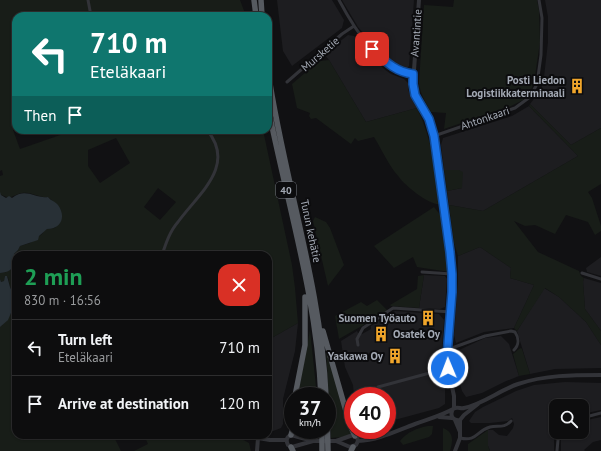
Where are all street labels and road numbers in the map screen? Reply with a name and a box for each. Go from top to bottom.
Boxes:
street label: Avantintie [407,8,425,57]
street label: Mursketie [298,33,342,74]
street label: Ahtonkaari [459,103,511,133]
road number: 40 [276,182,296,198]
street label: Turun kehätie [298,198,325,264]

